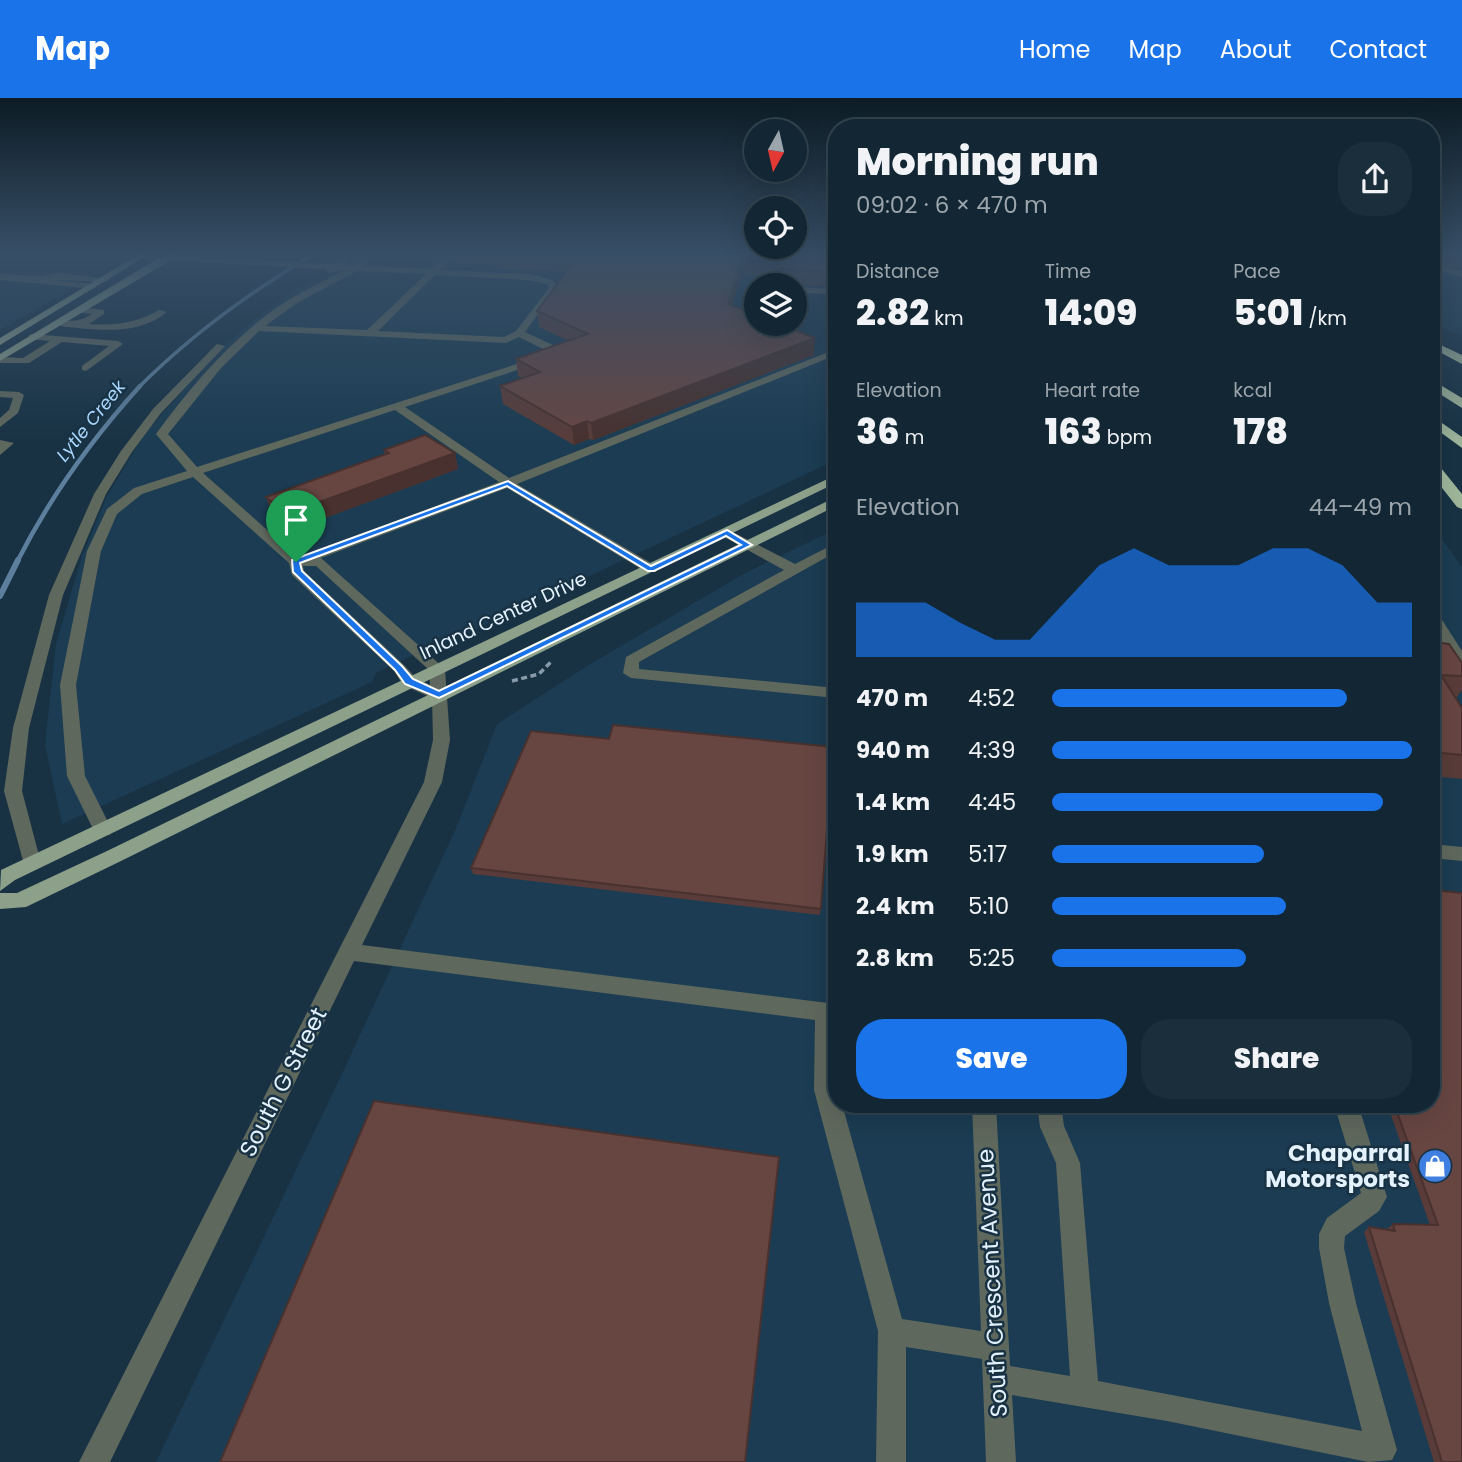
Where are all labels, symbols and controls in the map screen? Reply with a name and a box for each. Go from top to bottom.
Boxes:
text: Map [35,25,110,72]
text: Home [1019,33,1091,66]
text: Map [1129,33,1182,66]
text: About [1220,33,1291,66]
text: Contact [1329,33,1427,66]
north arrow [744,119,807,182]
map controls [744,119,807,336]
text: Morning run [856,135,1099,188]
button: share [1338,142,1412,216]
text: 09:02 · 6 × 470 m [856,189,1048,221]
button: locate [744,196,807,259]
text: Distance [856,258,939,285]
text: Time [1045,258,1091,285]
text: Pace [1233,258,1281,285]
button: layers [744,273,807,336]
text: 2.82 [856,288,929,337]
text: 14:09 [1045,288,1137,337]
text: 5:01 [1233,288,1303,337]
text: km [929,305,964,332]
text: /km [1303,305,1347,332]
water label: Lytle Creek [50,374,131,466]
text: Elevation [856,377,942,404]
text: Heart rate [1045,377,1140,404]
text: kcal [1233,377,1272,404]
text: 36 [856,407,900,456]
text: 163 [1045,407,1102,456]
text: 178 [1233,407,1288,456]
text: m [900,424,924,451]
text: bpm [1102,424,1152,451]
pin [266,490,326,562]
text: Elevation [856,491,960,523]
text: 44–49 m [1309,491,1412,523]
icon: arrive [277,501,315,539]
street label: Inland Center Drive [415,565,591,666]
text: 470 m [856,682,928,714]
text: 4:52 [968,682,1015,714]
text: 940 m [856,734,930,766]
text: 4:39 [968,734,1015,766]
text: 1.4 km [856,786,930,818]
text: 4:45 [968,786,1016,818]
text: 1.9 km [856,838,929,870]
text: 5:17 [968,838,1007,870]
text: 2.4 km [856,890,935,922]
text: 5:10 [968,890,1009,922]
text: 2.8 km [856,942,934,974]
text: 5:25 [968,942,1015,974]
street label: South G Street [232,1002,334,1162]
button: Save [856,1019,1127,1099]
button: Share [1141,1019,1412,1099]
place label: Chaparral Motorsports [1265,1137,1410,1195]
shop icon: Chaparral Motorsports [1416,1147,1454,1185]
street label: South Crescent Avenue [969,1148,1015,1418]

